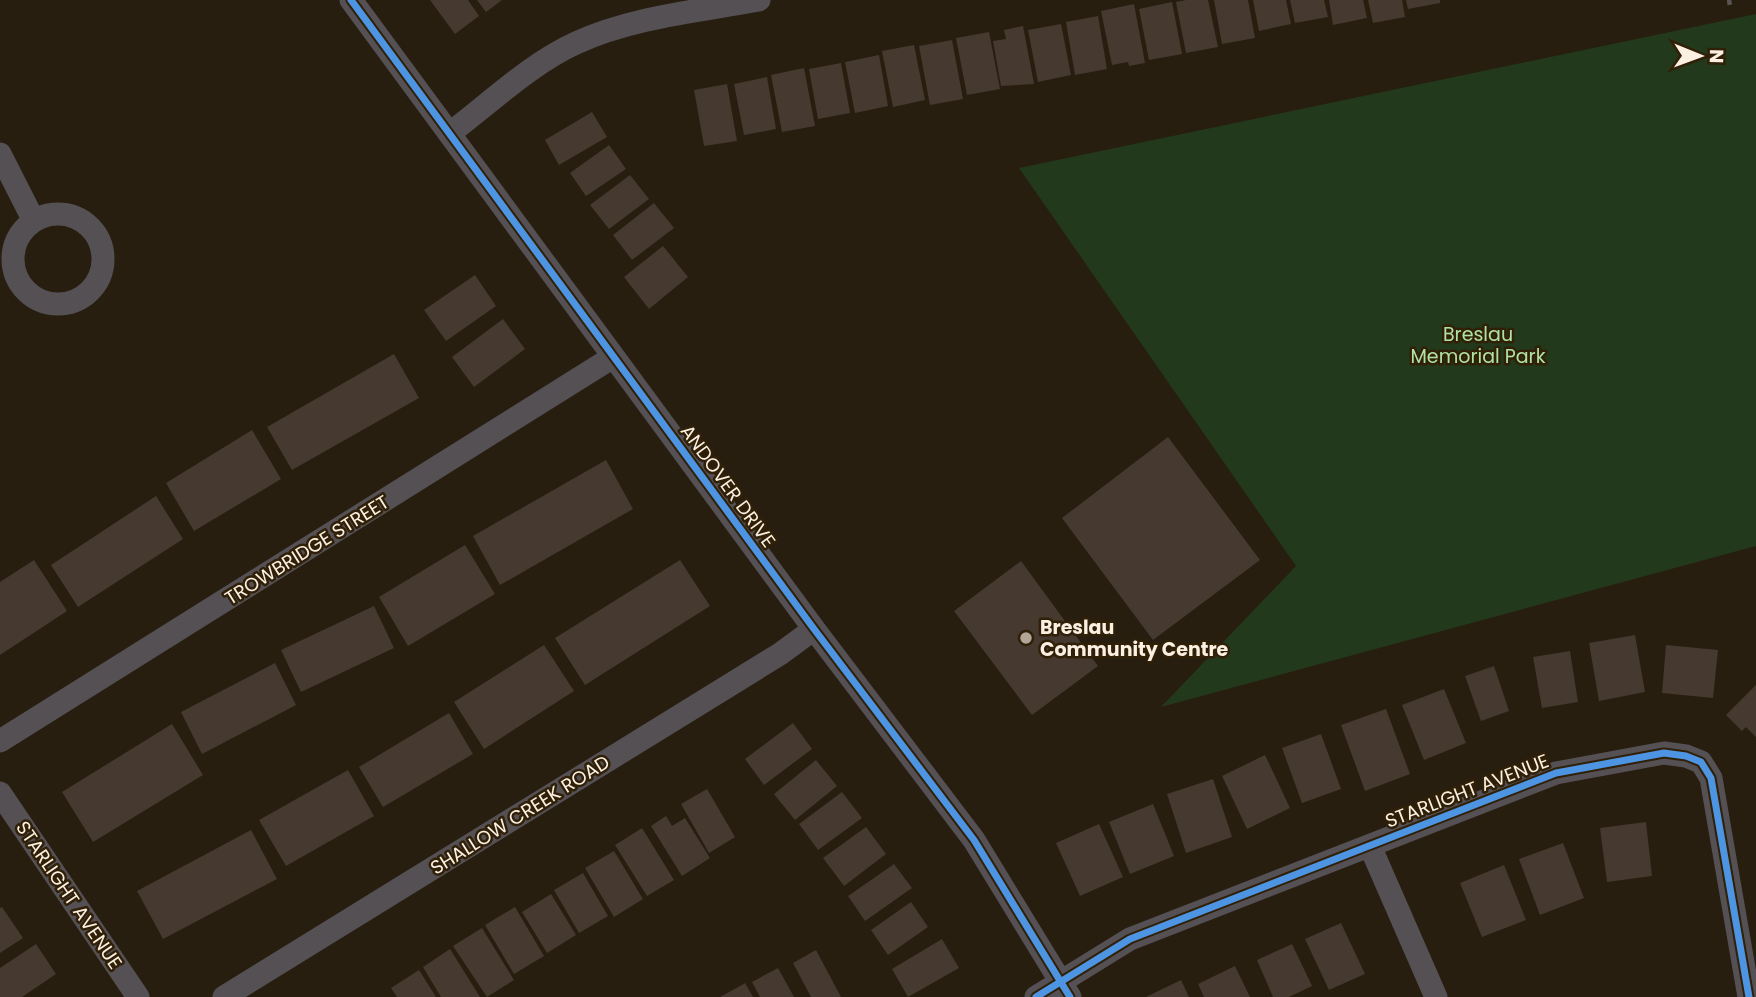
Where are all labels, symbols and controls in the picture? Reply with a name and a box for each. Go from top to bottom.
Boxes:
north arrow [1665,21,1735,91]
text: N [1703,49,1730,64]
park label: Breslau Memorial Park [1411,321,1546,370]
street label: ANDOVER DRIVE [674,419,782,553]
street label: TROWBRIDGE STREET [220,488,394,612]
place label: Breslau Community Centre [1040,614,1229,663]
marker: Breslau Community Centre [1018,630,1034,646]
street label: STARLIGHT AVENUE [1381,747,1553,835]
street label: SHALLOW CREEK ROAD [425,749,615,881]
street label: STARLIGHT AVENUE [9,816,129,974]

